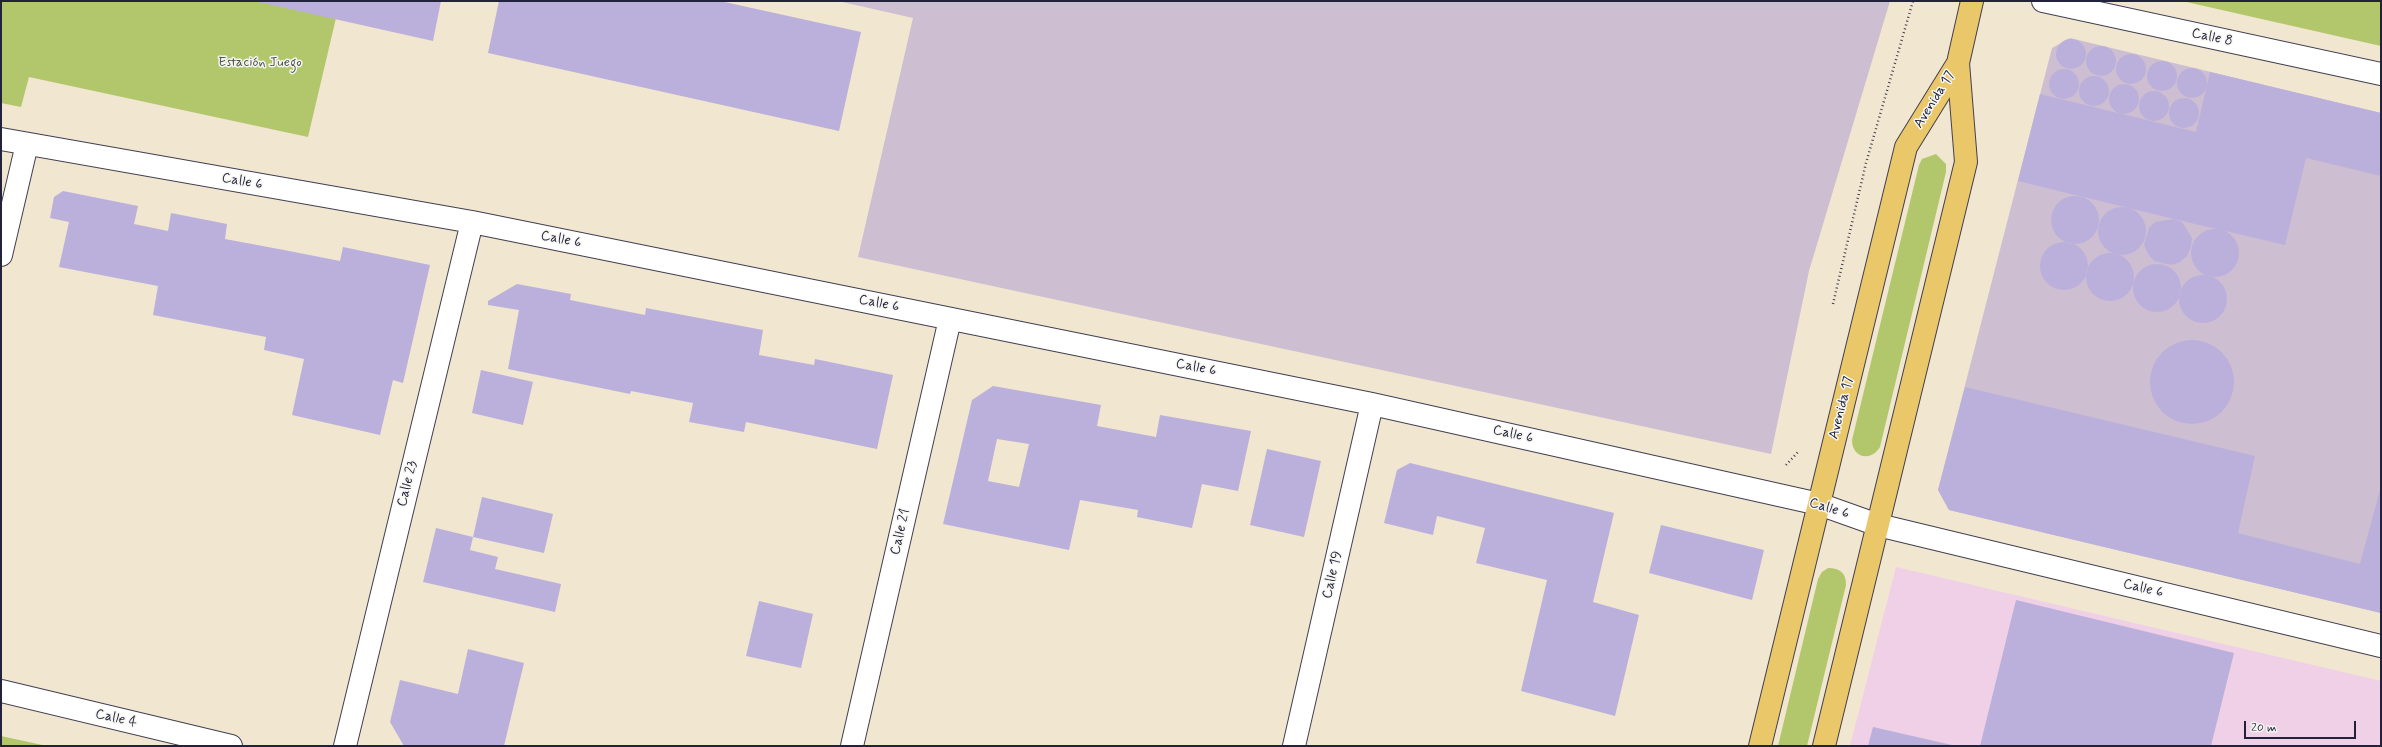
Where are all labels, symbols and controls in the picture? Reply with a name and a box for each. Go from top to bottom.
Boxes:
street label: Calle 8 [2190,25,2234,51]
park label: Estación Juego [218,55,302,71]
street label: Avenida 17 [1911,68,1959,132]
street label: Calle 6 [220,170,264,194]
street label: Calle 6 [539,228,583,252]
street label: Calle 6 [857,292,901,316]
street label: Calle 6 [1174,356,1218,380]
street label: Avenida 17 [1826,375,1858,441]
street label: Calle 6 [1491,422,1535,448]
street label: Calle 23 [394,459,422,509]
street label: Calle 6 [1807,495,1851,523]
street label: Calle 21 [888,507,914,557]
street label: Calle 19 [1319,549,1347,601]
street label: Calle 6 [2121,576,2165,602]
street label: Calle 4 [94,706,138,732]
scale bar [2246,713,2358,739]
text: 20 m [2251,720,2277,736]

